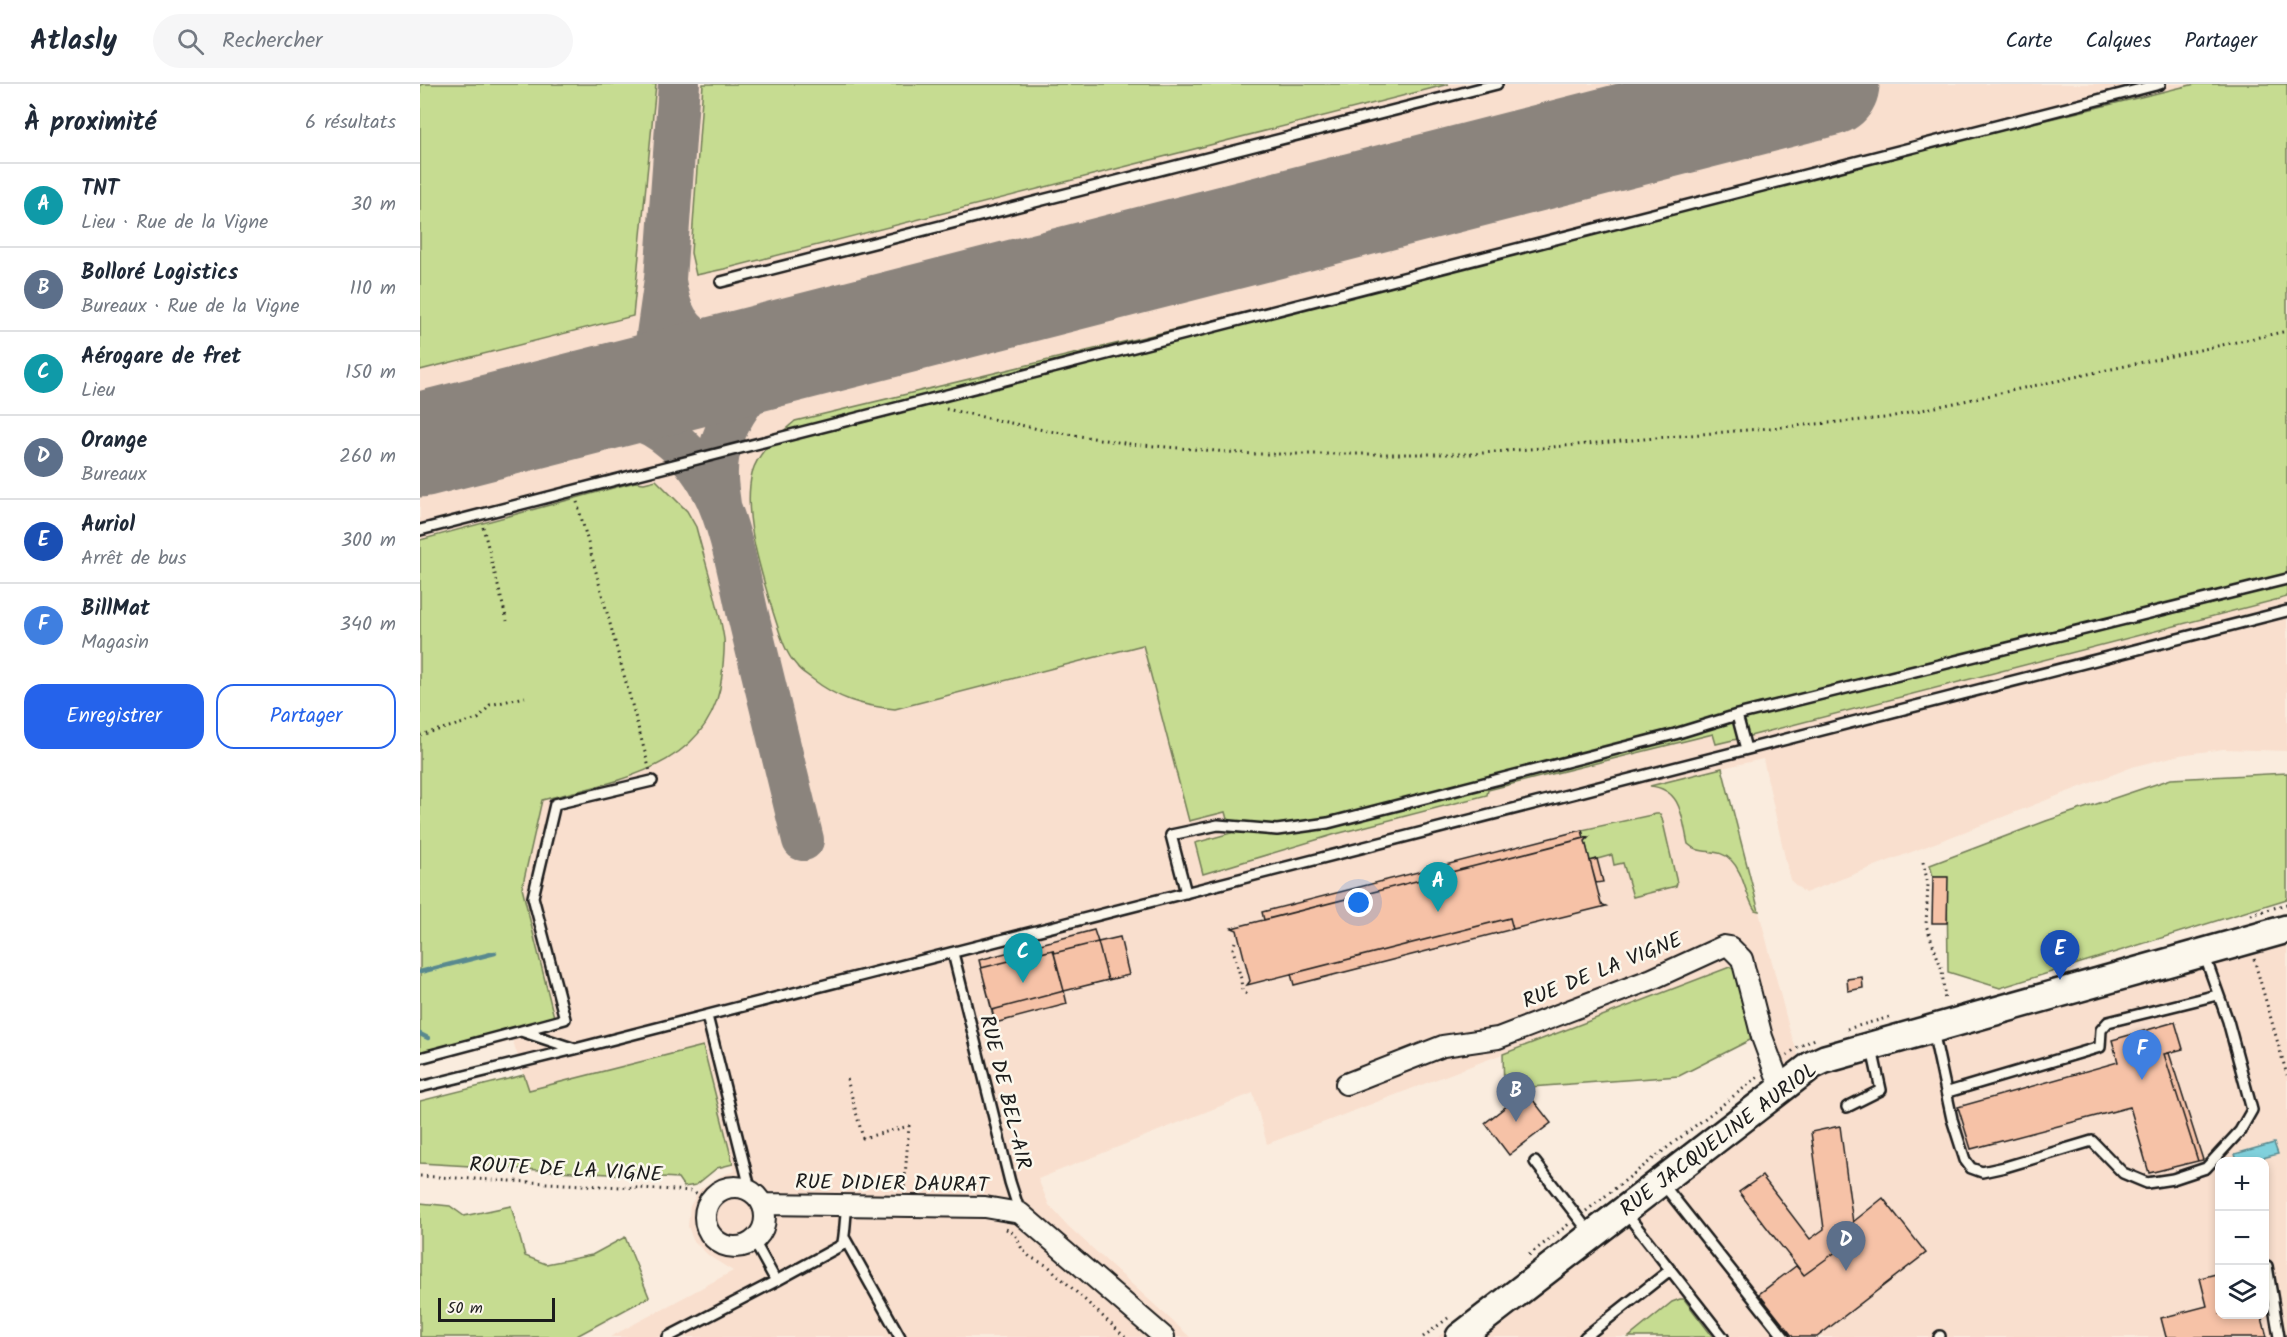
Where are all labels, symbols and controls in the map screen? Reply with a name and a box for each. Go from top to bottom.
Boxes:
search box [153,14,573,68]
text: Atlasly [30,19,117,64]
text: Rechercher [222,24,322,59]
icon: search [174,25,207,58]
text: Carte [2005,25,2052,58]
text: Calques [2085,25,2151,58]
text: Partager [2184,25,2257,58]
text: À proximité [24,102,156,144]
text: 6 résultats [305,107,396,139]
text: TNT [81,172,119,207]
text: A [37,189,50,221]
text: 30 m [351,189,396,221]
text: Lieu · Rue de la Vigne [81,207,268,239]
text: Bolloré Logistics [81,256,238,291]
text: B [37,273,50,305]
text: 110 m [350,273,396,305]
text: Bureaux · Rue de la Vigne [81,291,299,323]
text: Aérogare de fret [81,340,241,375]
text: C [37,357,50,389]
text: 150 m [345,357,396,389]
text: Lieu [81,375,115,407]
text: Orange [81,424,147,459]
text: D [37,441,50,473]
text: 260 m [339,441,396,473]
text: Bureaux [81,459,147,491]
text: Auriol [81,508,135,543]
text: E [38,525,49,557]
text: 300 m [341,525,396,557]
text: Arrêt de bus [81,543,187,575]
text: BillMat [81,592,150,627]
text: F [38,609,49,641]
text: 340 m [340,609,396,641]
text: Magasin [81,627,149,659]
button: Enregistrer [24,684,204,749]
button: Partager [216,684,396,749]
pin: A [1418,862,1458,912]
your location [1344,888,1373,917]
street label: RUE DE LA VIGNE [1518,924,1688,1018]
pin: E [2040,930,2080,980]
pin: C [1004,934,1042,983]
street label: RUE DE BEL-AIR [969,1012,1040,1173]
pin: F [2122,1030,2162,1080]
street label: RUE JACQUELINE AURIOL [1613,1055,1825,1226]
pin: B [1496,1072,1536,1122]
street label: ROUTE DE LA VIGNE [468,1149,664,1192]
map controls [2215,1157,2269,1319]
button: + [2215,1157,2269,1211]
street label: RUE DIDIER DAURAT [795,1166,991,1203]
button: − [2215,1211,2269,1265]
pin: D [1826,1222,1866,1271]
button: layers [2215,1265,2269,1319]
scale bar [438,1295,555,1322]
text: 50 m [447,1296,483,1321]

